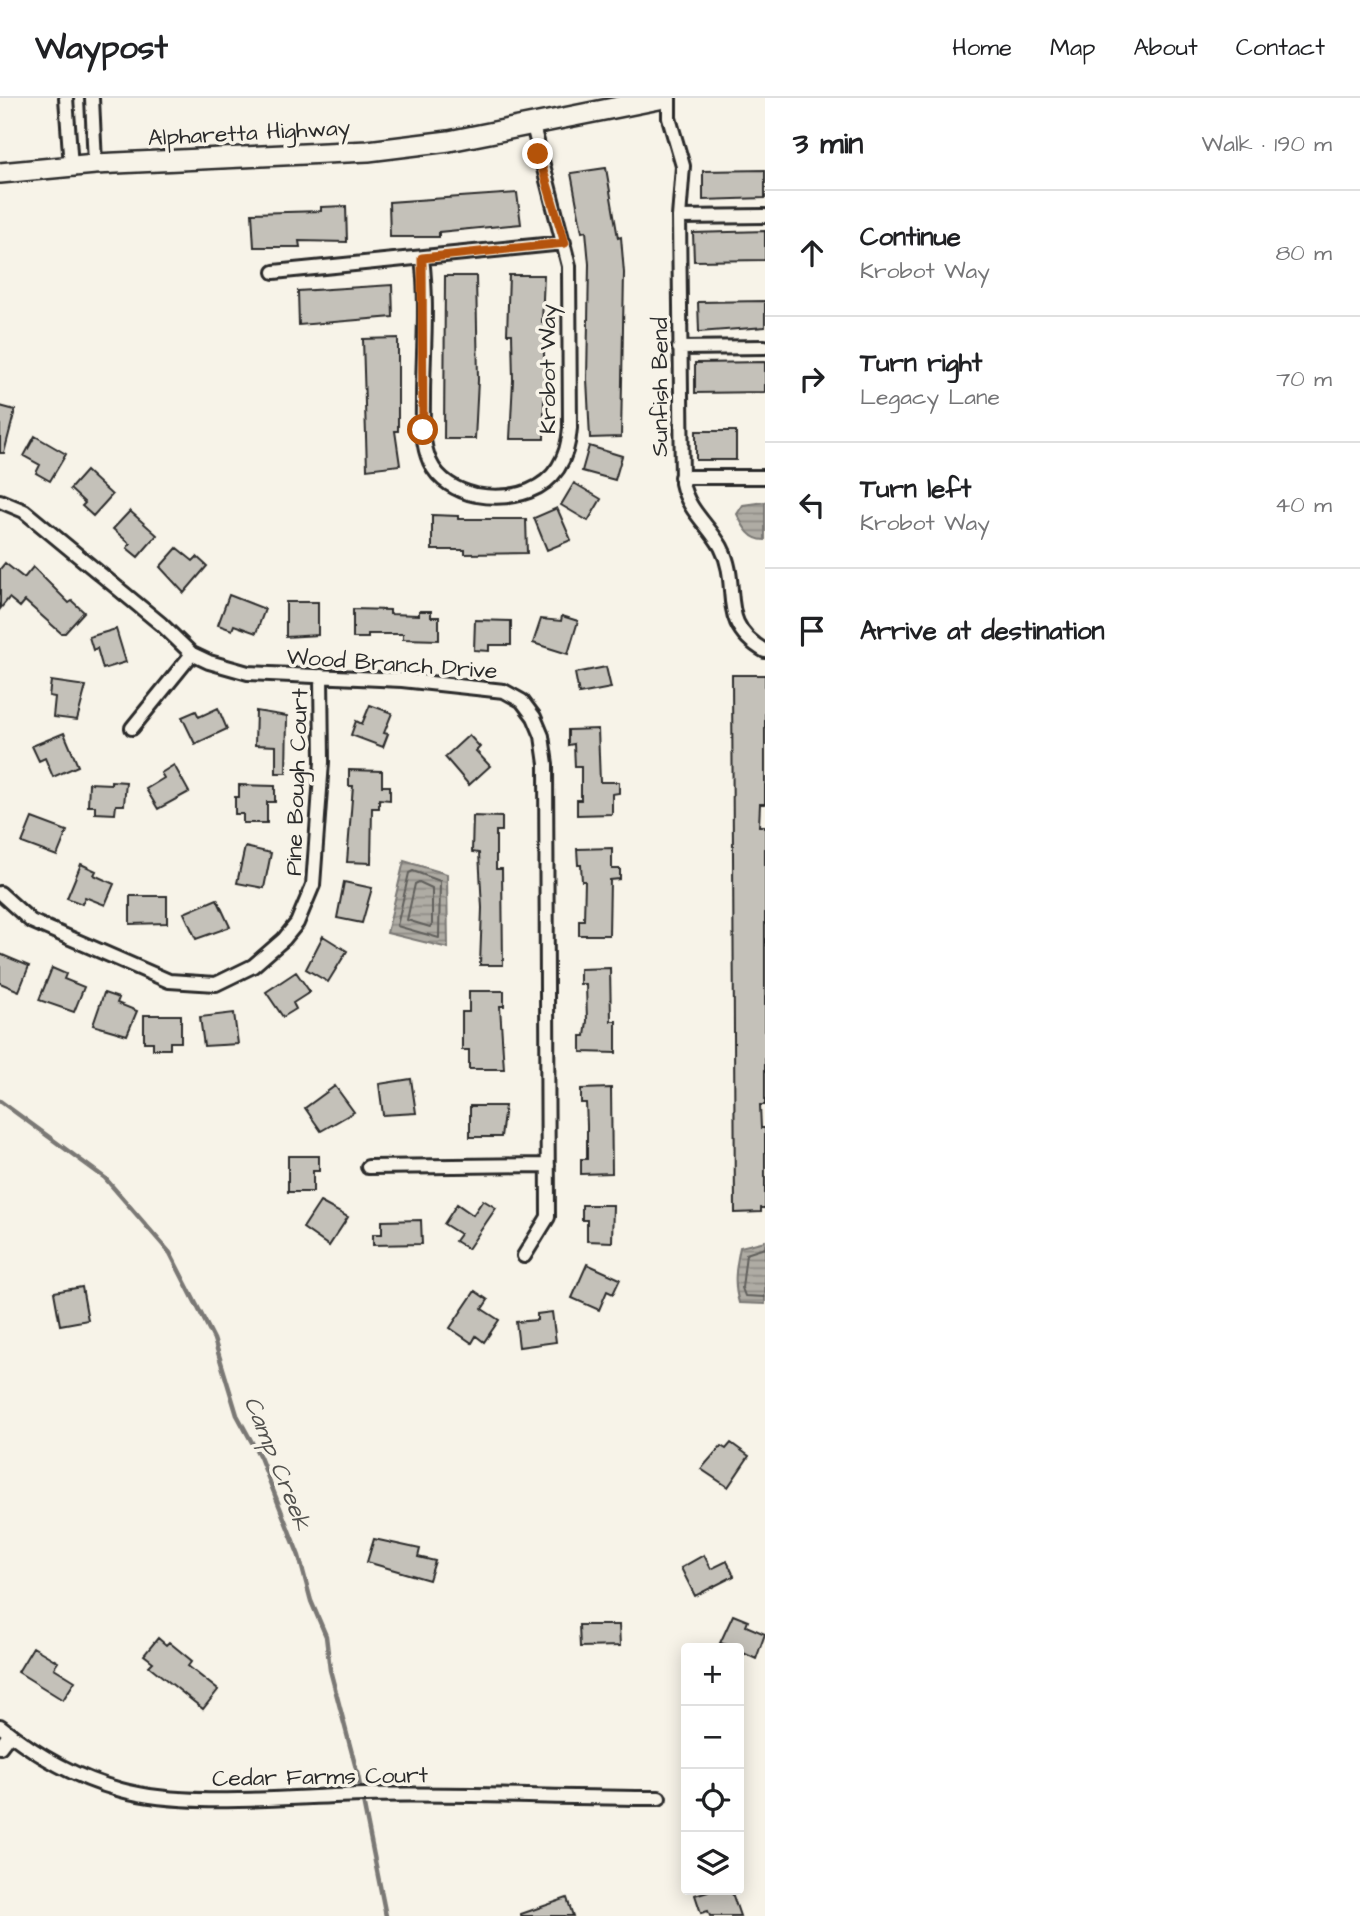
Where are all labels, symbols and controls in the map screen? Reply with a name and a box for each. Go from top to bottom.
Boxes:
text: Waypost [35,25,168,71]
text: Home [952,31,1012,65]
text: Map [1050,31,1095,65]
text: About [1133,31,1198,65]
text: Contact [1236,31,1325,65]
street label: Alpharetta Highway [147,112,351,155]
text: 3 min [793,123,863,165]
text: Walk · 190 m [1202,128,1332,160]
route end [522,138,553,169]
text: Continue [860,219,961,255]
icon: ahead [793,234,831,272]
text: 80 m [1275,237,1332,269]
text: Krobot Way [860,255,990,287]
street label: Krobot Way [532,304,565,434]
street label: Sunfish Bend [644,317,676,457]
text: Turn right [860,345,982,381]
icon: right [793,360,831,398]
text: 70 m [1276,363,1332,395]
text: Legacy Lane [860,381,1000,413]
route start [407,414,438,445]
text: Turn left [860,471,971,507]
icon: left [793,486,831,524]
text: 40 m [1275,489,1332,521]
text: Krobot Way [860,507,990,539]
icon: arrive [793,612,831,650]
text: Arrive at destination [860,613,1105,649]
street label: Wood Branch Drive [285,641,498,687]
street label: Pine Bough Court [278,687,317,876]
water label: Camp Creek [235,1391,320,1537]
map controls [681,1643,744,1895]
button: + [681,1643,744,1706]
button: − [681,1706,744,1769]
street label: Cedar Farms Court [212,1759,429,1795]
button: locate [681,1769,744,1832]
button: layers [681,1832,744,1895]

